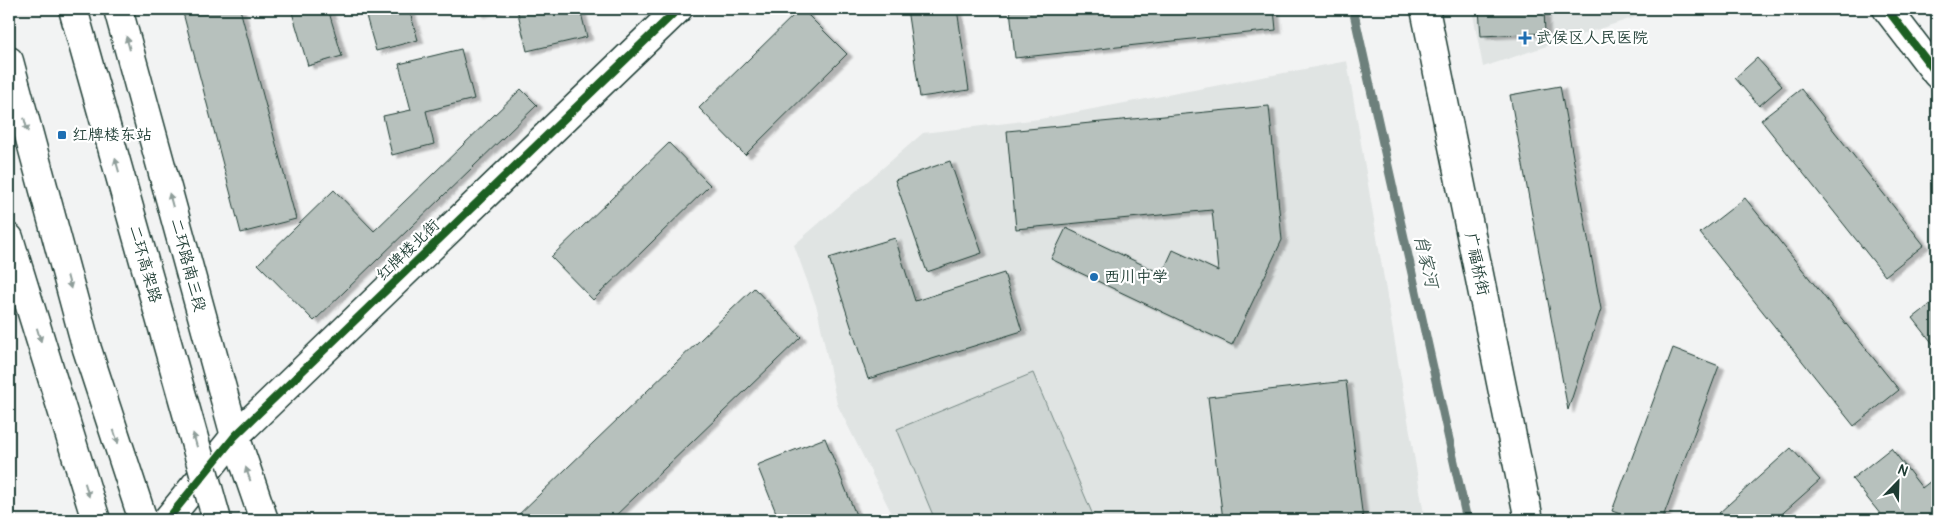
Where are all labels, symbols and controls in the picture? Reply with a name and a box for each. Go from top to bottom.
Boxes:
place label: 武侯区人民医院 [1536,28,1648,48]
marker: 武侯区人民医院 [1518,31,1532,45]
one-way arrow [123,36,131,51]
one-way arrow [22,117,30,132]
place label: 红牌楼东站 [72,125,152,145]
marker: 红牌楼东站 [56,129,68,141]
one-way arrow [113,158,121,173]
one-way arrow [166,192,174,207]
street label: 红牌楼北街 [372,215,444,285]
street label: 二环路南三段 [166,216,210,314]
street label: 二环高架路 [124,223,166,305]
street label: 广福桥街 [1461,231,1493,297]
water label: 肖家河 [1409,232,1444,293]
place label: 西川中学 [1104,267,1168,287]
marker: 西川中学 [1088,271,1100,283]
one-way arrow [65,274,73,289]
one-way arrow [35,327,43,342]
one-way arrow [112,430,120,445]
one-way arrow [190,432,198,447]
north arrow [1874,456,1924,506]
text: N [1895,461,1911,480]
one-way arrow [244,466,252,481]
one-way arrow [83,482,91,497]

